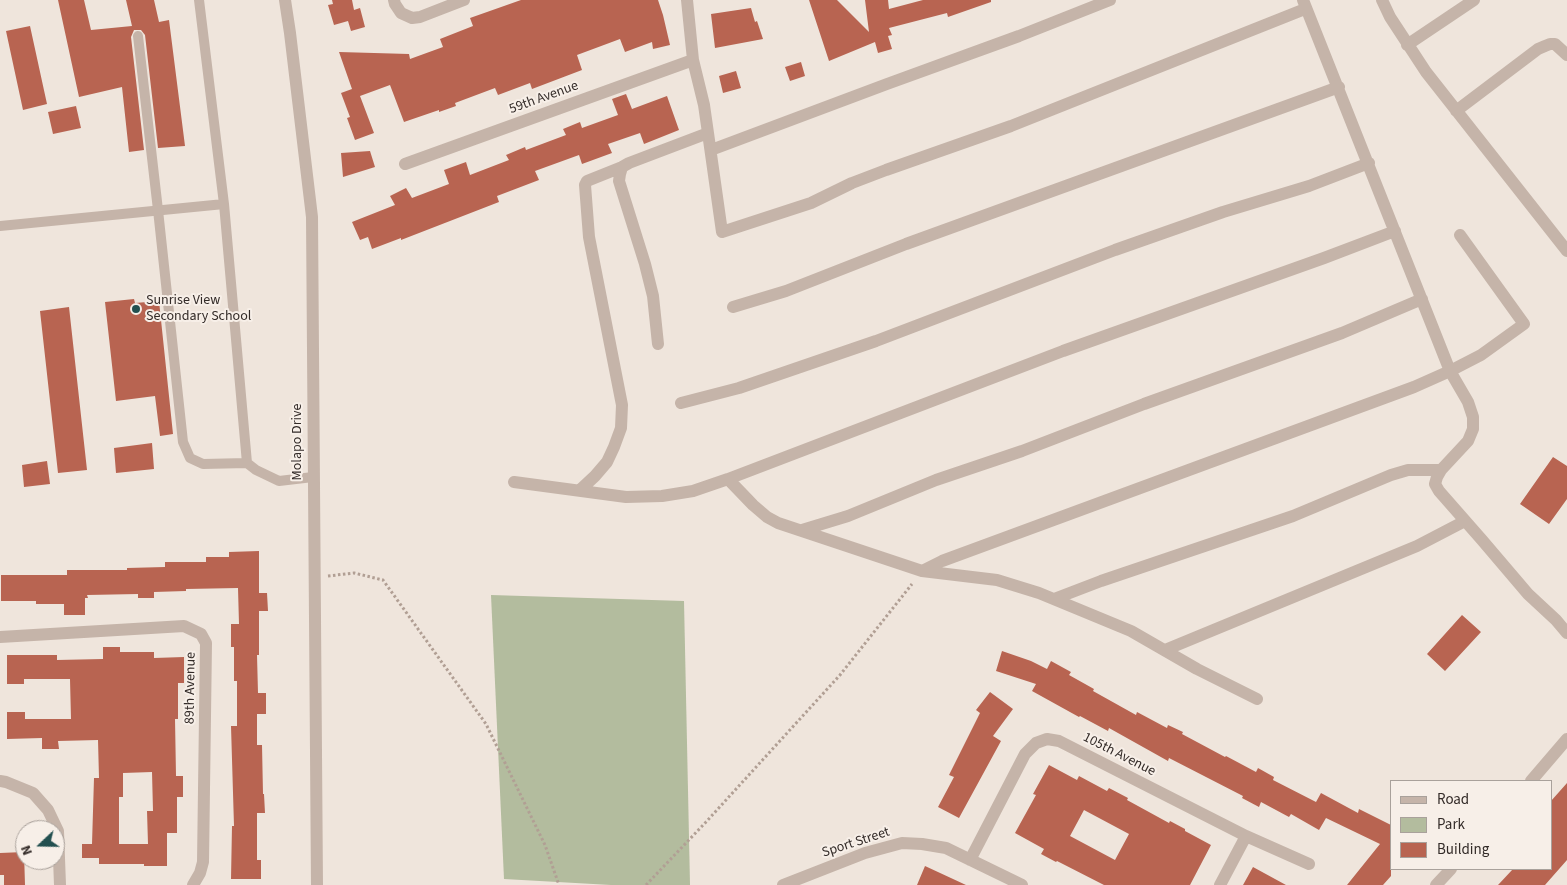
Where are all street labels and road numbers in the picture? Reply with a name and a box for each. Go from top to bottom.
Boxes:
street label: 59th Avenue [507,78,581,118]
street label: Molapo Drive [290,404,306,480]
street label: 89th Avenue [182,652,200,724]
street label: 105th Avenue [1080,730,1158,780]
street label: Sport Street [820,824,892,862]

